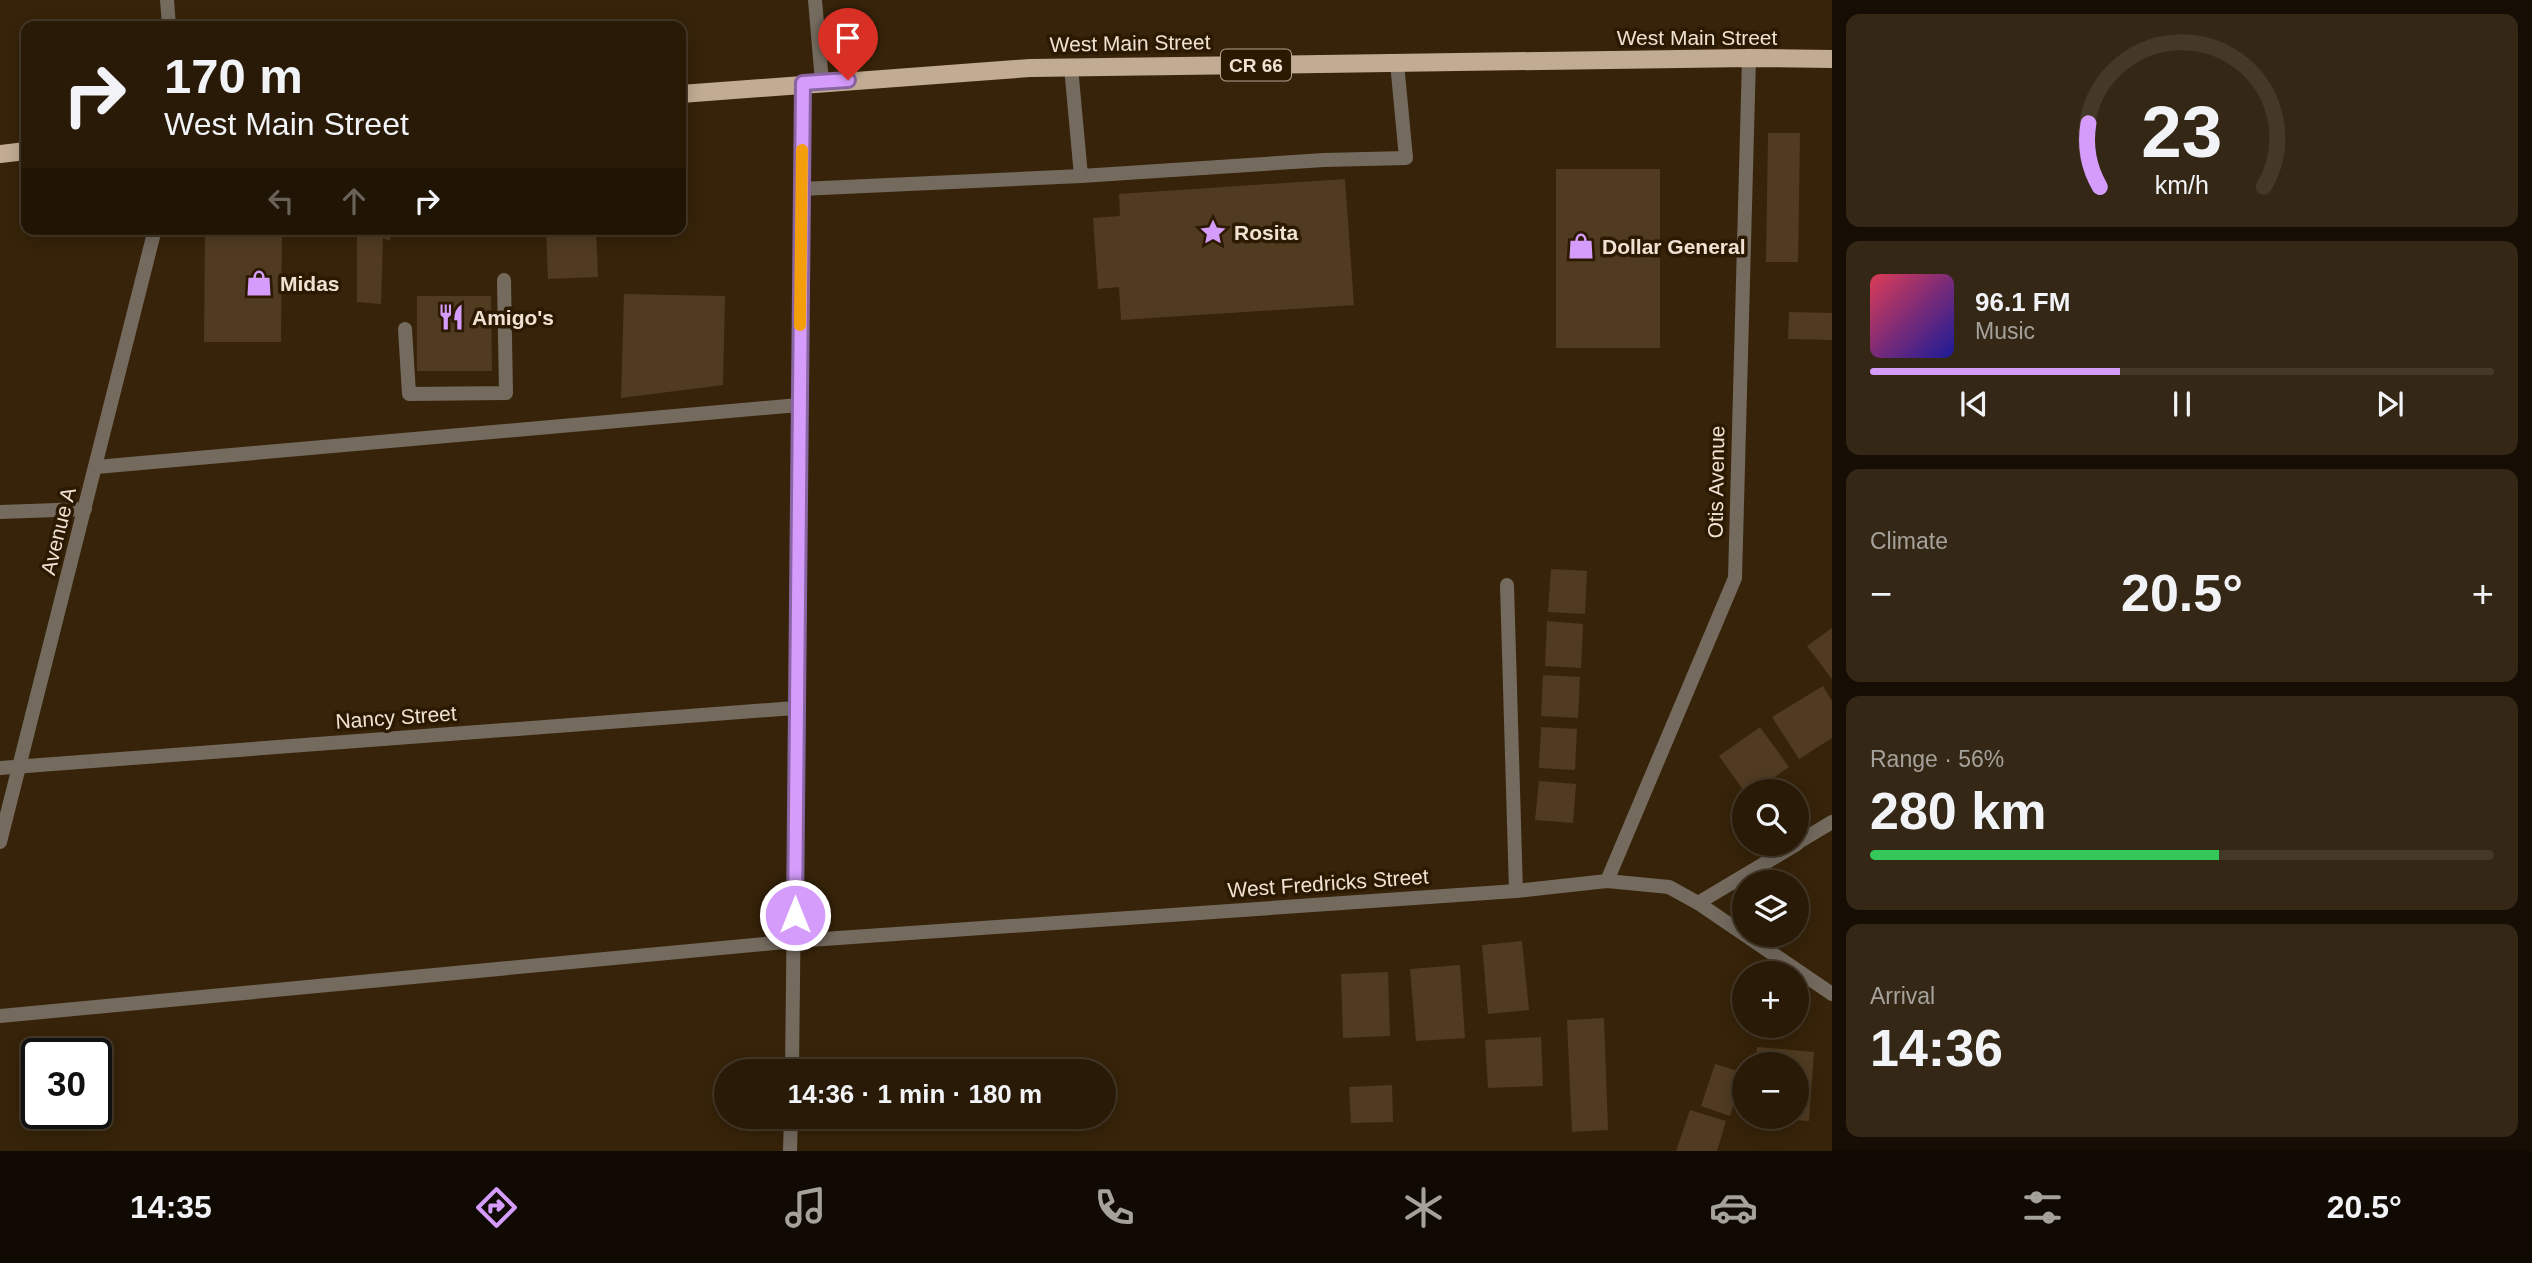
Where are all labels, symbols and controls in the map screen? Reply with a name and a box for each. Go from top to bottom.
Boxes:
pin [818,8,878,80]
icon: arrive [829,19,867,57]
street label: West Main Street [1617,26,1777,49]
street label: West Main Street [1049,30,1211,56]
icon: right [49,49,140,140]
text: 170 m [164,49,303,103]
road number: CR 66 [1221,50,1291,80]
text: 23 [2142,91,2222,172]
text: West Main Street [164,106,409,142]
text: km/h [2155,171,2209,199]
icon: left [262,182,300,220]
icon: ahead [335,182,373,220]
icon: right [408,182,446,220]
place icon: Rosita [1198,217,1228,247]
place label: Rosita [1234,221,1299,244]
shop icon: Dollar General [1566,231,1596,261]
place label: Dollar General [1602,235,1746,258]
shop icon: Midas [244,268,274,298]
place label: Midas [280,272,340,295]
text: 96.1 FM [1975,287,2070,317]
restaurant icon: Amigo's [436,302,466,332]
place label: Amigo's [472,306,554,329]
text: Music [1975,318,2035,344]
icon: previous [1955,385,1993,423]
icon: pause [2163,385,2201,423]
icon: next [2371,385,2409,423]
street label: Otis Avenue [1704,425,1728,539]
street label: Avenue A [36,485,80,577]
text: Climate [1870,528,1948,554]
text: 20.5° [2121,564,2243,622]
text: − [1870,573,1892,615]
text: + [2472,573,2494,615]
street label: Nancy Street [335,701,458,733]
text: Range · 56% [1870,746,2004,772]
map controls [1732,779,1809,1129]
button: search [1732,779,1809,856]
text: 280 km [1870,782,2046,840]
street label: West Fredricks Street [1227,864,1429,901]
button: layers [1732,870,1809,947]
position arrow [758,878,832,952]
button: + [1732,961,1809,1038]
text: Arrival [1870,983,1935,1009]
text: 14:36 [1870,1019,2003,1077]
speed limit sign: 30 [21,1038,112,1129]
button: − [1732,1052,1809,1129]
text: 14:36 · 1 min · 180 m [788,1079,1042,1109]
icon: directions [472,1183,521,1232]
icon: music [781,1183,830,1232]
icon: phone [1090,1183,1139,1232]
icon: climate [1399,1183,1448,1232]
icon: car [1709,1183,1758,1232]
icon: filters [2018,1183,2067,1232]
text: 14:35 [130,1189,212,1225]
text: 20.5° [2327,1189,2402,1225]

